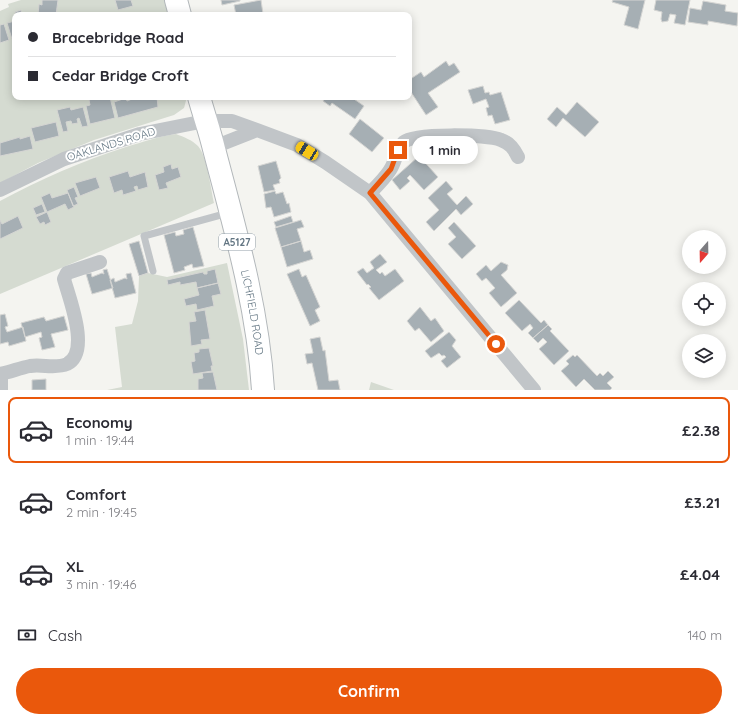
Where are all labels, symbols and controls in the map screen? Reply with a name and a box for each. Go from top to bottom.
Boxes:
text: Bracebridge Road [52,28,184,47]
text: Cedar Bridge Croft [52,66,189,85]
street label: OAKLANDS ROAD [65,124,157,164]
callout: 1 min [412,136,478,164]
car [294,140,320,162]
route end [389,141,407,159]
text: 1 min [429,142,461,158]
north arrow [682,230,726,274]
map controls [682,230,726,378]
road number: A5127 [219,234,255,250]
street label: LICHFIELD ROAD [238,268,267,356]
button: locate [682,282,726,326]
button: layers [682,334,726,378]
route start [487,335,505,353]
icon: car [18,412,54,448]
text: Economy [66,413,133,432]
text: £2.38 [682,421,720,440]
text: 1 min · 19:44 [66,432,134,448]
icon: car [18,484,54,520]
text: Comfort [66,485,127,504]
text: £3.21 [684,493,720,512]
text: 2 min · 19:45 [66,504,137,520]
icon: car [18,556,54,592]
text: XL [66,557,84,576]
text: £4.04 [680,565,720,584]
text: 3 min · 19:46 [66,576,137,592]
icon: cash [16,624,38,646]
text: Cash [48,626,82,645]
text: 140 m [687,627,722,643]
button: Confirm [16,668,722,714]

